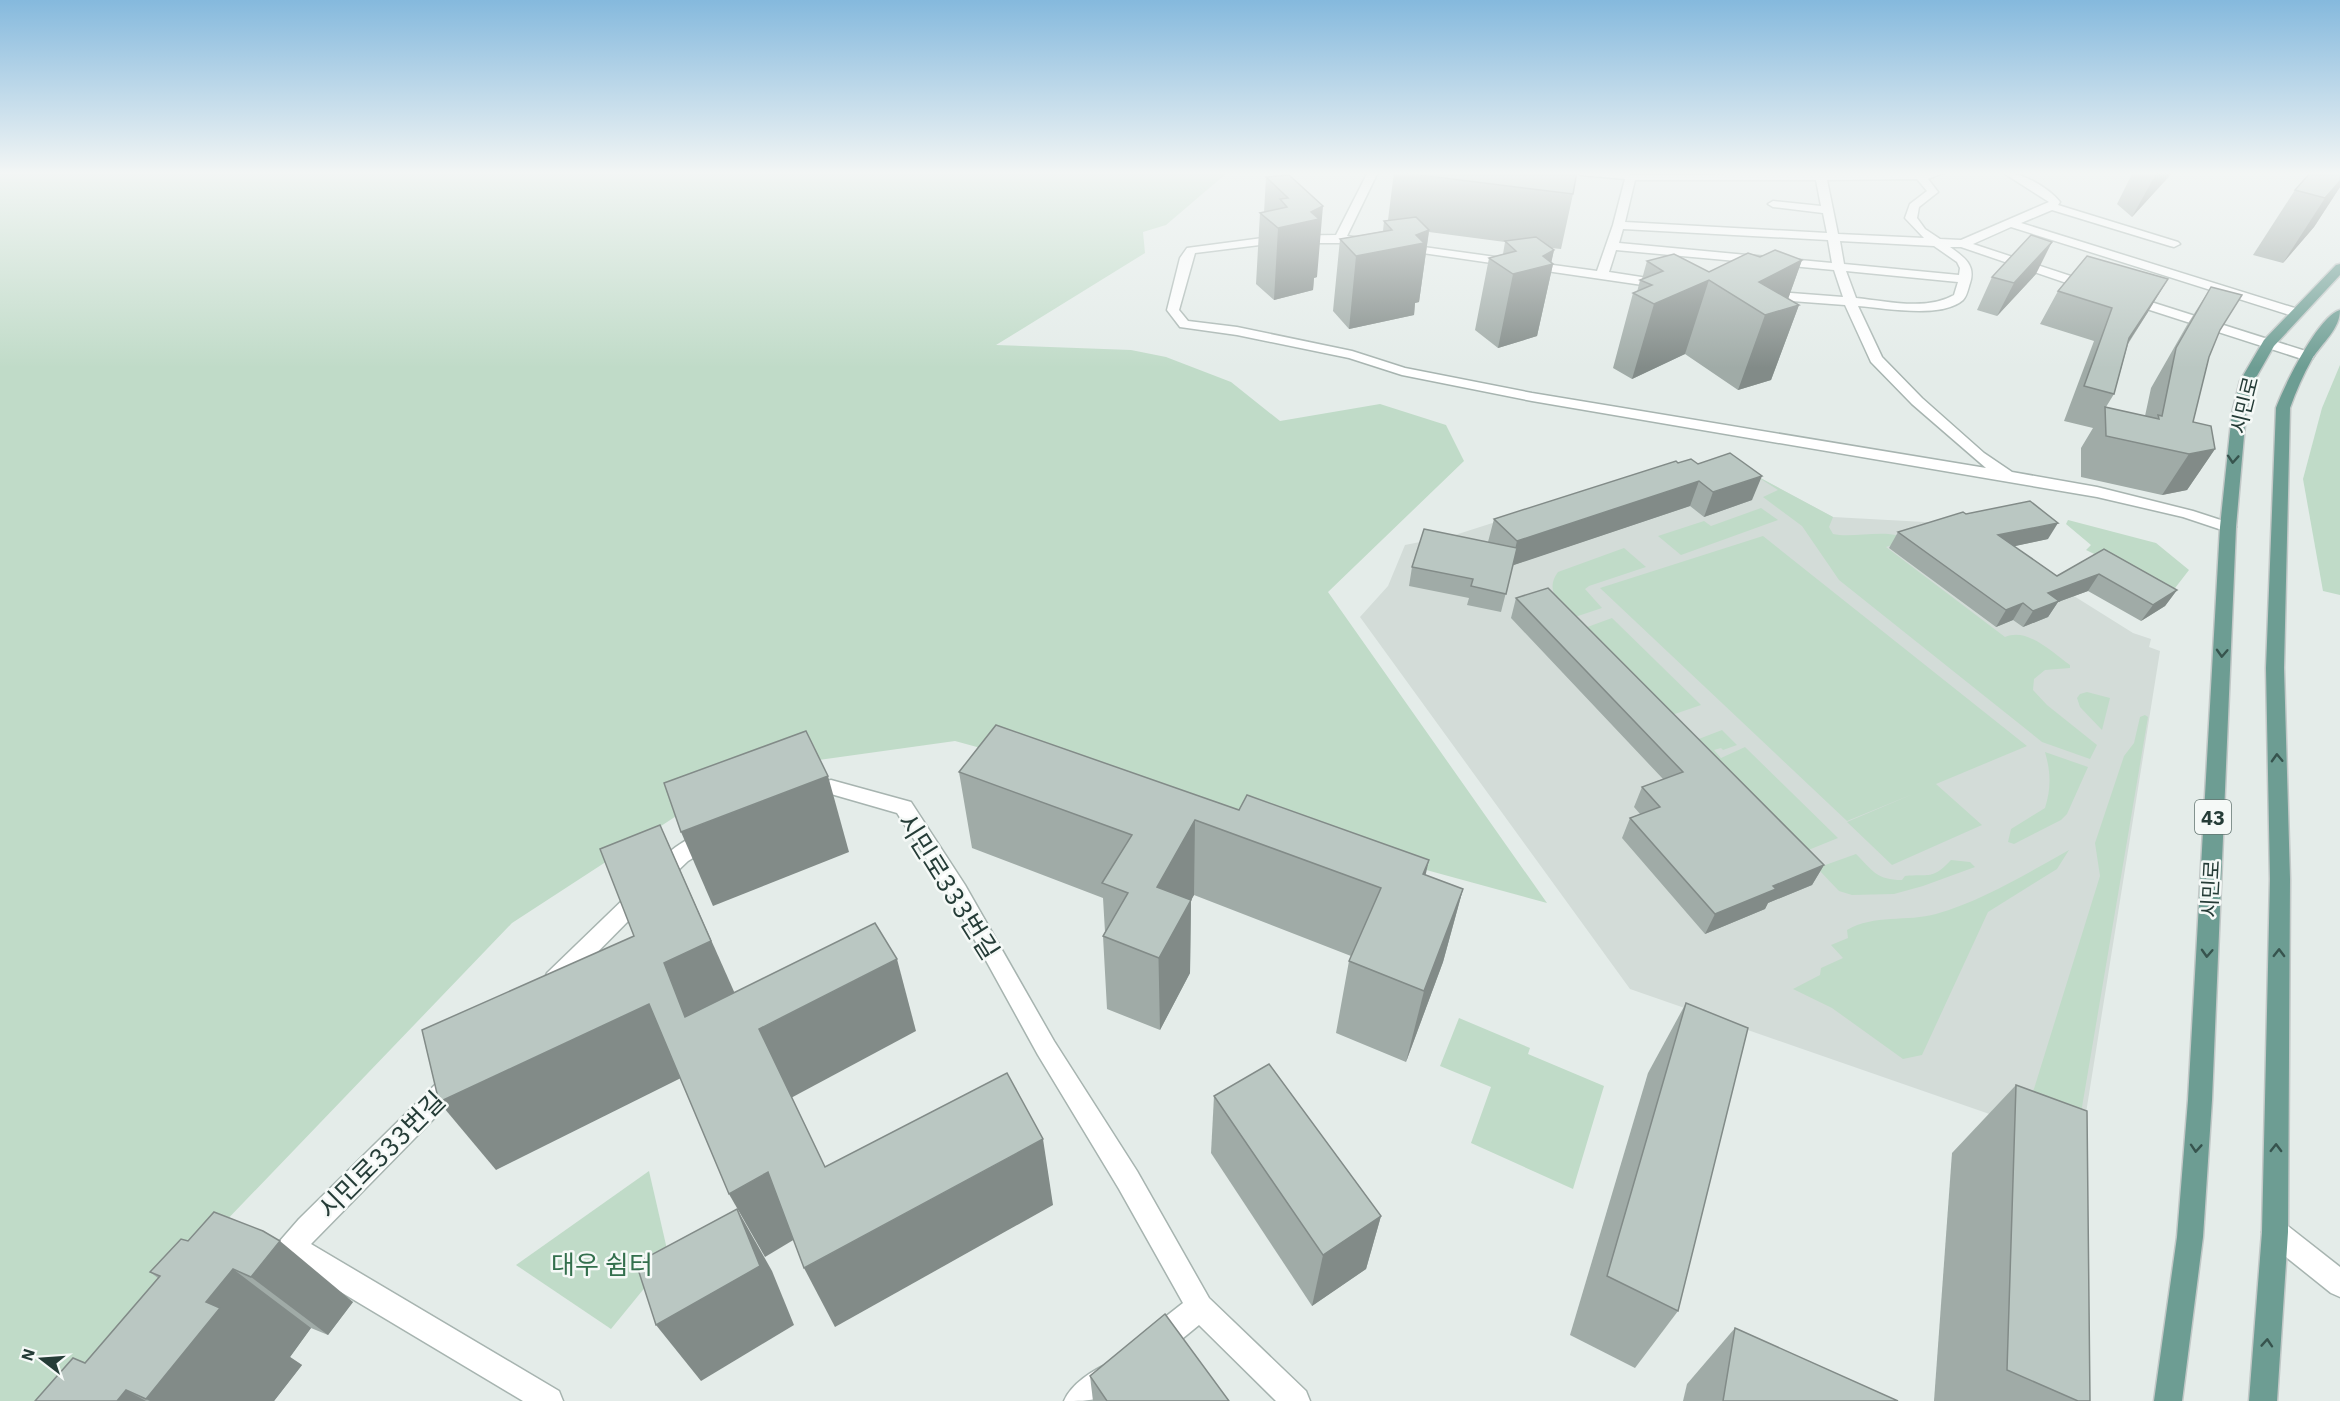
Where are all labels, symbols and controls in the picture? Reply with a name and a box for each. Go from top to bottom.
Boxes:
street label: 시민로 [2223,373,2265,437]
one-way arrow [2227,454,2240,463]
one-way arrow [2215,649,2228,658]
one-way arrow [2271,753,2283,762]
road number: 43 [2195,800,2231,834]
street label: 시민로333번길 [890,806,1008,966]
street label: 시민로 [2195,859,2225,919]
one-way arrow [2200,948,2213,957]
one-way arrow [2273,948,2285,957]
street label: 시민로333번길 [310,1083,452,1225]
one-way arrow [2190,1143,2203,1152]
one-way arrow [2270,1143,2282,1152]
park label: 대우 쉼터 [551,1247,653,1281]
north arrow [12,1329,72,1389]
one-way arrow [2261,1338,2274,1347]
text: N [16,1346,39,1363]

